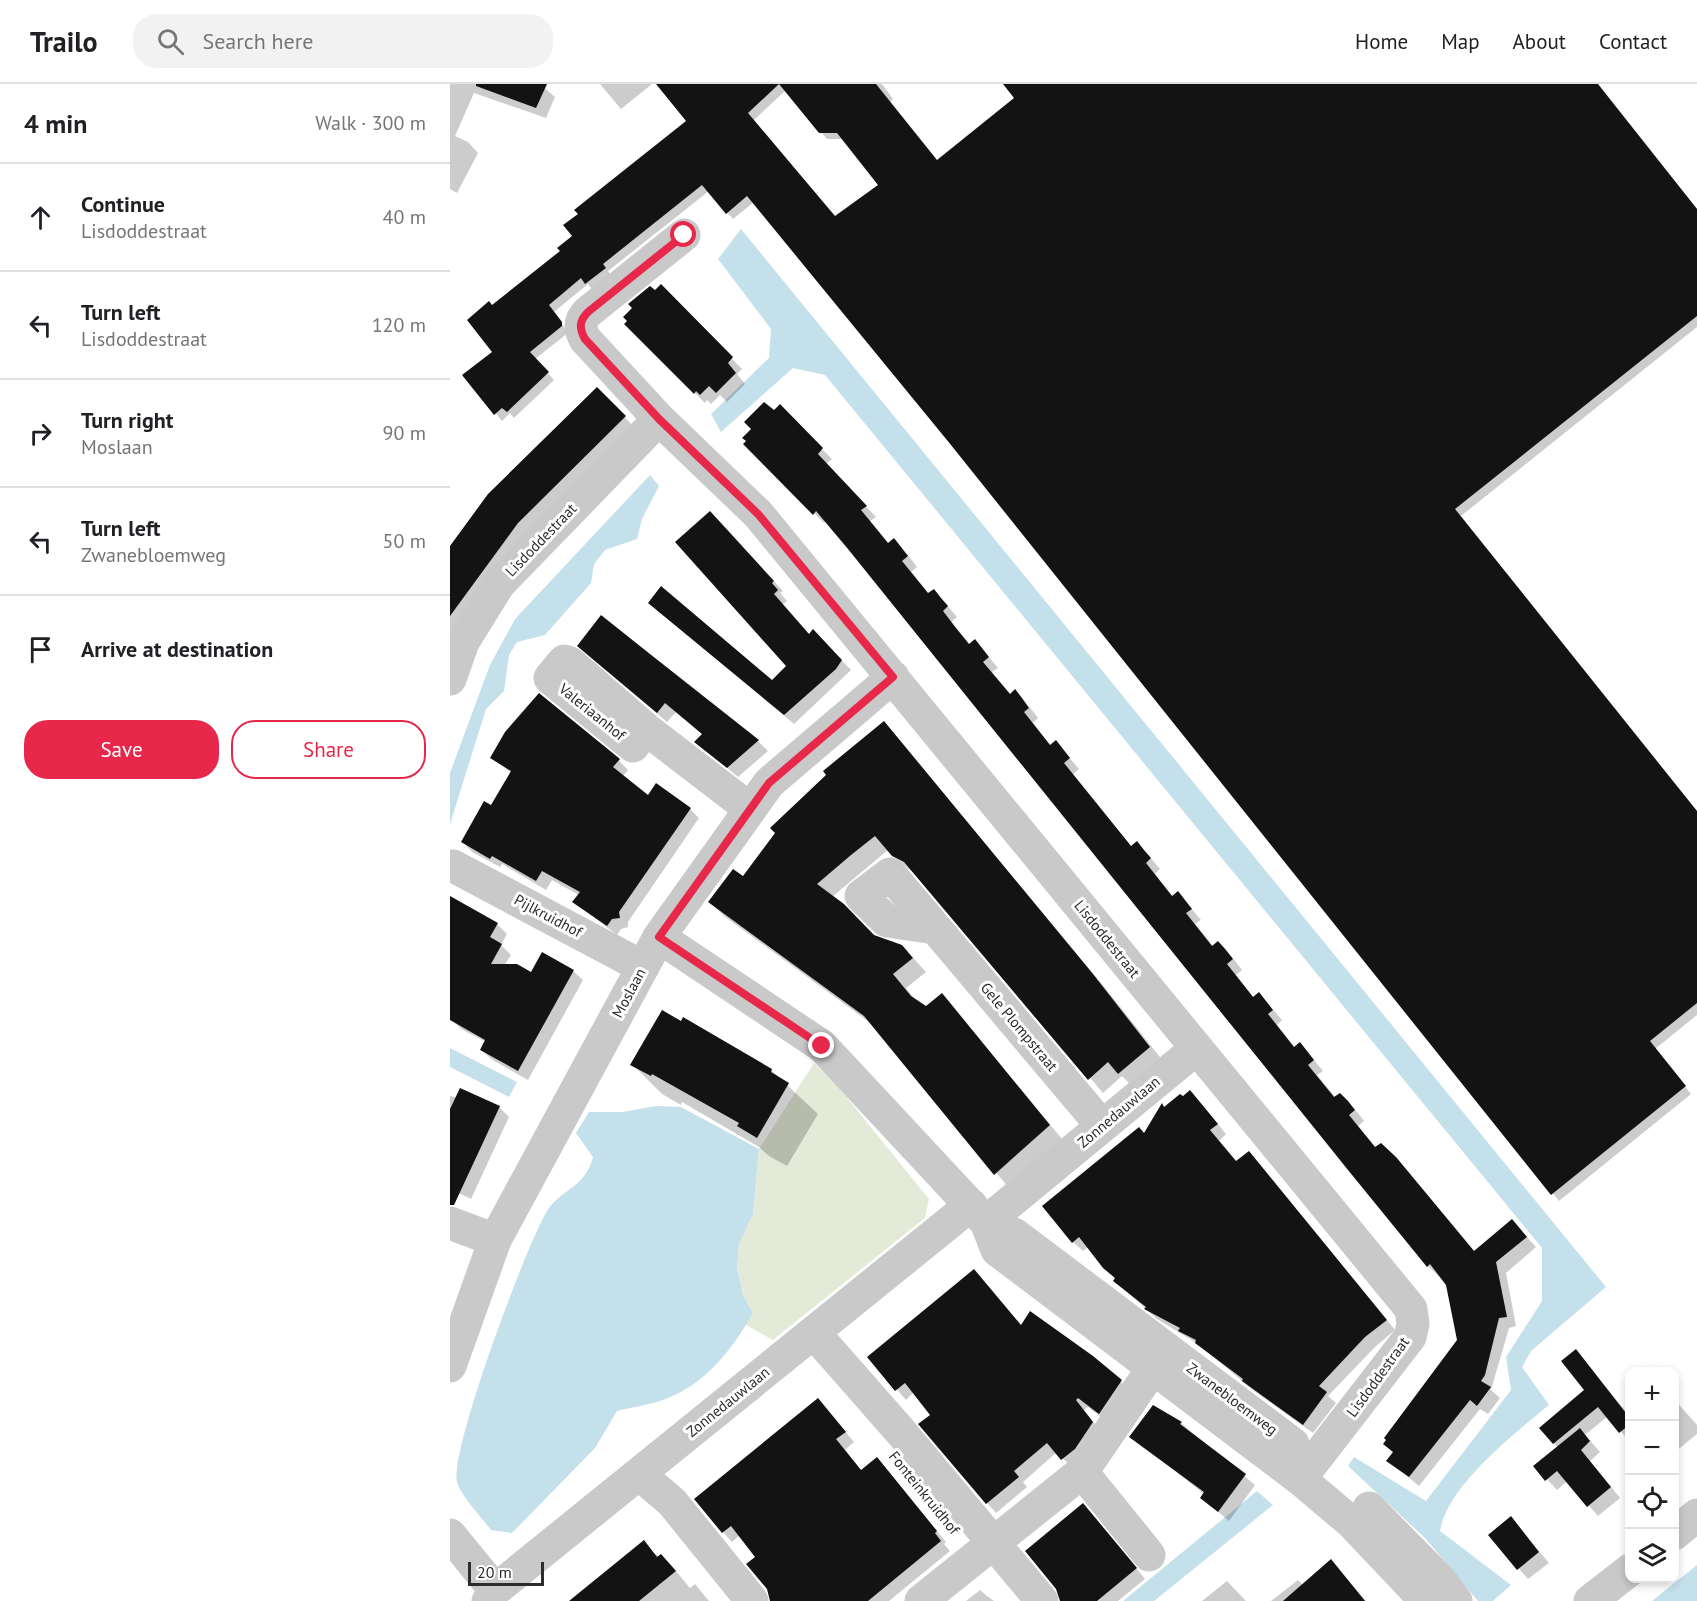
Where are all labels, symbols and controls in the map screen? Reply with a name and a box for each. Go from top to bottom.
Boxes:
search box [133,14,553,68]
text: Trailo [30,23,97,60]
icon: search [154,25,187,58]
text: Search here [202,27,313,55]
text: Home [1355,28,1408,55]
text: Map [1441,28,1480,55]
text: About [1513,28,1566,55]
text: Contact [1599,28,1667,55]
text: 4 min [24,107,87,140]
text: Walk · 300 m [315,110,426,136]
text: Continue [81,190,165,218]
icon: ahead [24,201,57,234]
text: 40 m [383,204,426,230]
text: Lisdoddestraat [81,218,207,244]
route start [670,221,696,247]
text: Turn left [81,298,161,326]
icon: left [24,309,57,342]
text: 120 m [372,312,426,338]
text: Lisdoddestraat [81,326,207,352]
text: Turn right [81,406,173,434]
icon: right [24,417,57,450]
text: 90 m [383,420,426,446]
text: Moslaan [81,434,153,460]
street label: Lisdoddestraat [501,499,580,580]
text: Turn left [81,514,161,542]
icon: left [24,525,57,558]
text: 50 m [383,528,426,554]
text: Zwanebloemweg [81,542,226,568]
icon: arrive [24,633,57,666]
text: Arrive at destination [81,635,273,663]
street label: Valeriaanhof [554,678,630,745]
button: Save [24,720,219,779]
button: Share [231,720,426,779]
street label: Pijlkruidhof [511,890,586,942]
street label: Lisdoddestraat [1070,896,1144,981]
street label: Moslaan [608,965,650,1021]
street label: Gele Plompstraat [977,978,1062,1075]
route end [808,1032,834,1058]
street label: Zonnedauwlaan [1074,1072,1164,1152]
street label: Lisdoddestraat [1342,1333,1413,1420]
street label: Zwanebloemweg [1183,1358,1281,1439]
street label: Zonnedauwlaan [682,1362,773,1441]
map controls [1625,1367,1679,1583]
button: + [1625,1367,1679,1421]
button: − [1625,1421,1679,1475]
street label: Fonteinkruidhof [885,1447,965,1539]
button: locate [1625,1475,1679,1529]
button: layers [1625,1529,1679,1583]
scale bar [468,1559,544,1586]
text: 20 m [477,1562,512,1582]

